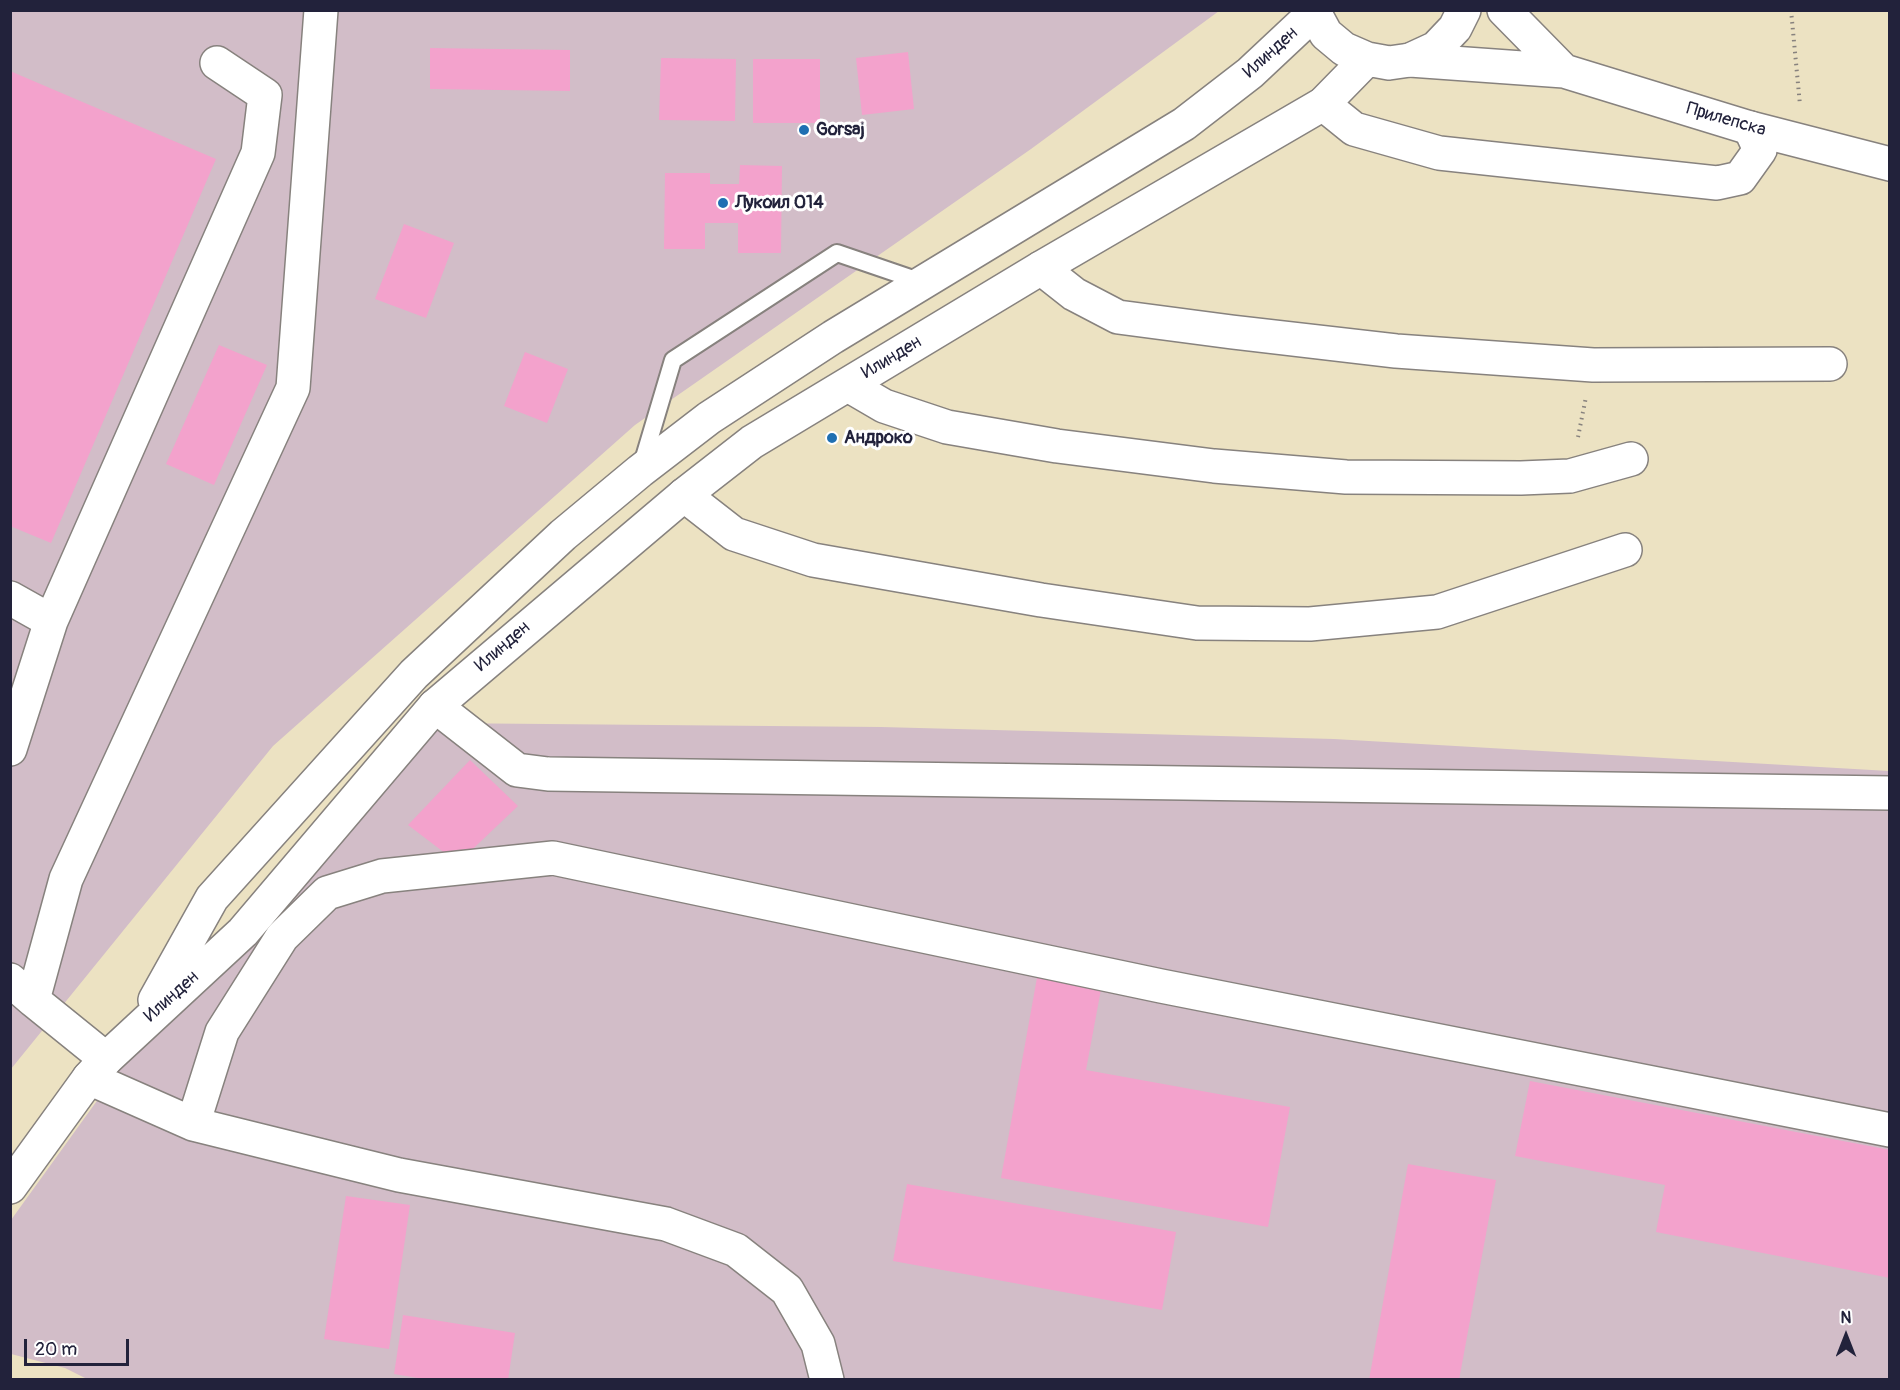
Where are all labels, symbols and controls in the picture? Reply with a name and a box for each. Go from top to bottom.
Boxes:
street label: Илинден [1239,23,1303,83]
street label: Прилепска [1684,98,1768,142]
place label: Gorsaj [816,119,865,141]
marker: Gorsaj [797,123,811,137]
place label: Лукоил 014 [735,192,824,214]
marker: Лукоил 014 [716,196,730,210]
street label: Илинден [858,332,926,384]
place label: Андроко [844,427,913,449]
marker: Андроко [825,431,839,445]
street label: Илинден [471,617,535,677]
street label: Илинден [140,967,204,1027]
north arrow [1816,1306,1876,1366]
text: N [1841,1308,1851,1328]
scale bar [27,1327,132,1365]
text: 20 m [35,1338,77,1361]

